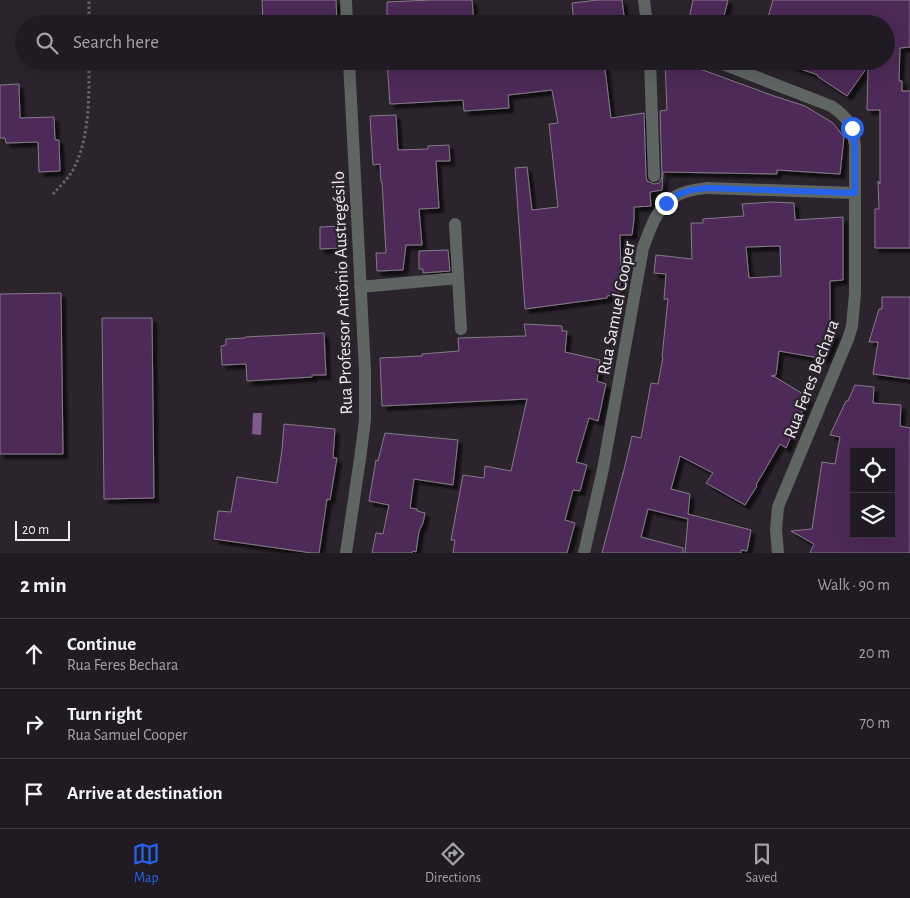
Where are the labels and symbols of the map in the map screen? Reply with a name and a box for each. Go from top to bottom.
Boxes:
route start [841,117,864,140]
street label: Rua Professor Antônio Austregésilo [330,171,356,415]
route end [655,192,678,215]
street label: Rua Samuel Cooper [595,240,639,376]
street label: Rua Feres Bechara [781,318,843,441]
scale bar [15,518,70,541]

